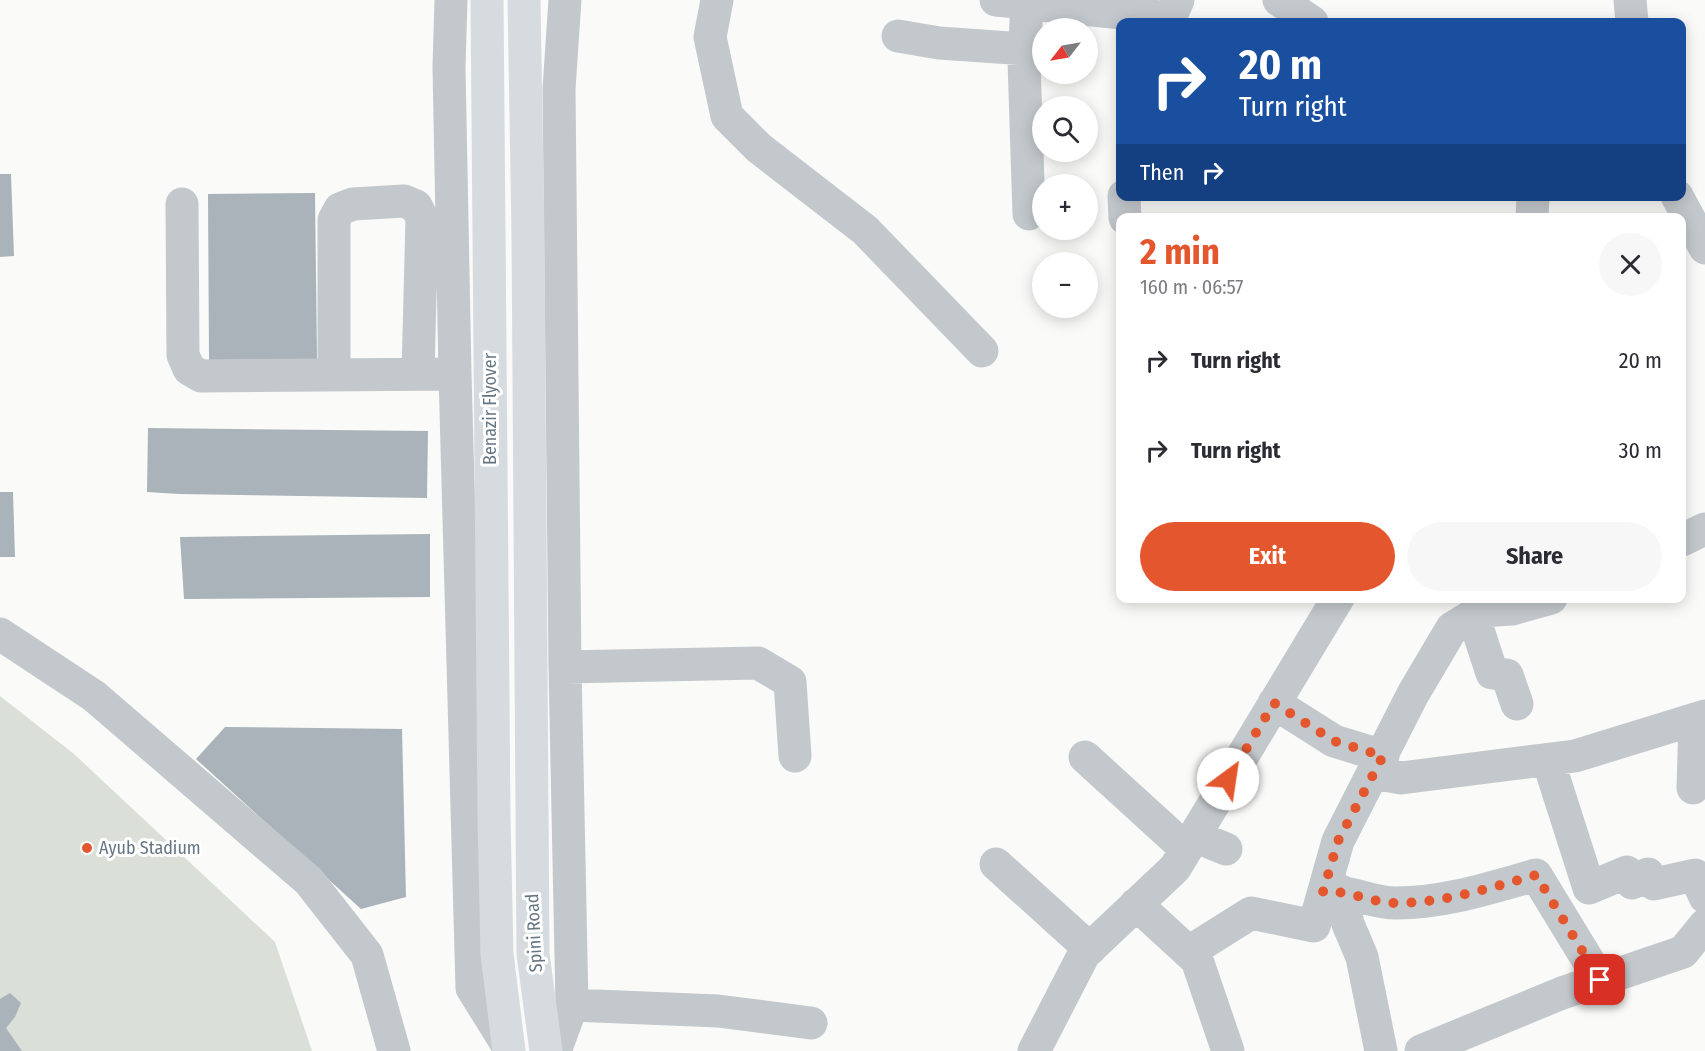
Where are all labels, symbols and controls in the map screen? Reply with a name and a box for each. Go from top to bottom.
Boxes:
north arrow [1032,18,1098,84]
map controls [1032,18,1098,318]
text: 20 m [1239,40,1322,90]
icon: right [1140,42,1218,120]
text: Turn right [1239,91,1347,123]
button: search [1032,96,1098,162]
icon: right [1196,156,1229,189]
text: Then [1140,159,1184,186]
button: + [1032,174,1098,240]
text: 2 min [1140,230,1220,274]
button: close [1599,233,1662,296]
button: − [1032,252,1098,318]
text: 160 m · 06:57 [1140,275,1243,299]
icon: right [1140,344,1173,377]
text: Turn right [1191,347,1280,374]
text: 20 m [1619,347,1662,374]
street label: Benazir Flyover [479,352,501,465]
icon: right [1140,434,1173,467]
text: Turn right [1191,437,1280,464]
text: 30 m [1619,437,1662,464]
button: Exit [1140,522,1395,591]
button: Share [1407,522,1662,591]
position arrow [1196,747,1260,811]
place label: Ayub Stadium [99,837,201,859]
marker: Ayub Stadium [80,841,94,855]
street label: Spini Road [521,893,547,973]
pin [1574,954,1625,1005]
icon: arrive [1583,963,1616,996]

